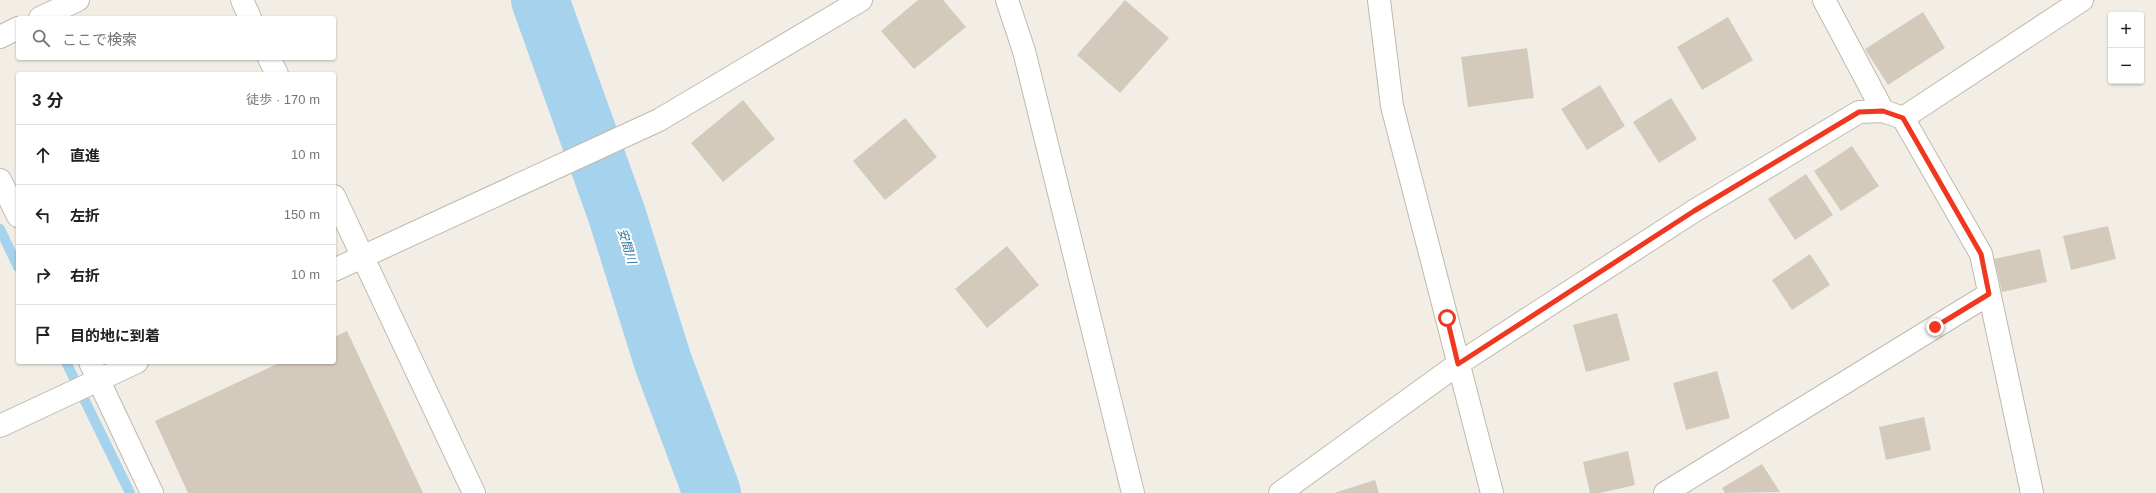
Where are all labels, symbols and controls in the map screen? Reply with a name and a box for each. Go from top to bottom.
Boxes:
map controls [2108,12,2144,84]
button: + [2108,12,2144,48]
search box [16,16,336,60]
icon: search [30,27,52,49]
text: ここで検索 [62,31,137,48]
button: − [2108,48,2144,84]
text: 3 分 [32,91,63,110]
text: 徒歩 · 170 m [246,92,320,107]
icon: ahead [32,144,54,166]
text: 直進 [70,147,100,164]
text: 10 m [291,147,320,162]
icon: left [32,204,54,226]
text: 左折 [70,207,100,224]
text: 150 m [284,207,320,222]
water label: 安間川 [615,227,640,267]
icon: right [32,264,54,286]
text: 右折 [70,267,100,284]
text: 10 m [291,267,320,282]
route start [1438,309,1456,327]
route end [1926,318,1944,336]
icon: arrive [32,324,54,346]
text: 目的地に到着 [70,327,160,344]

